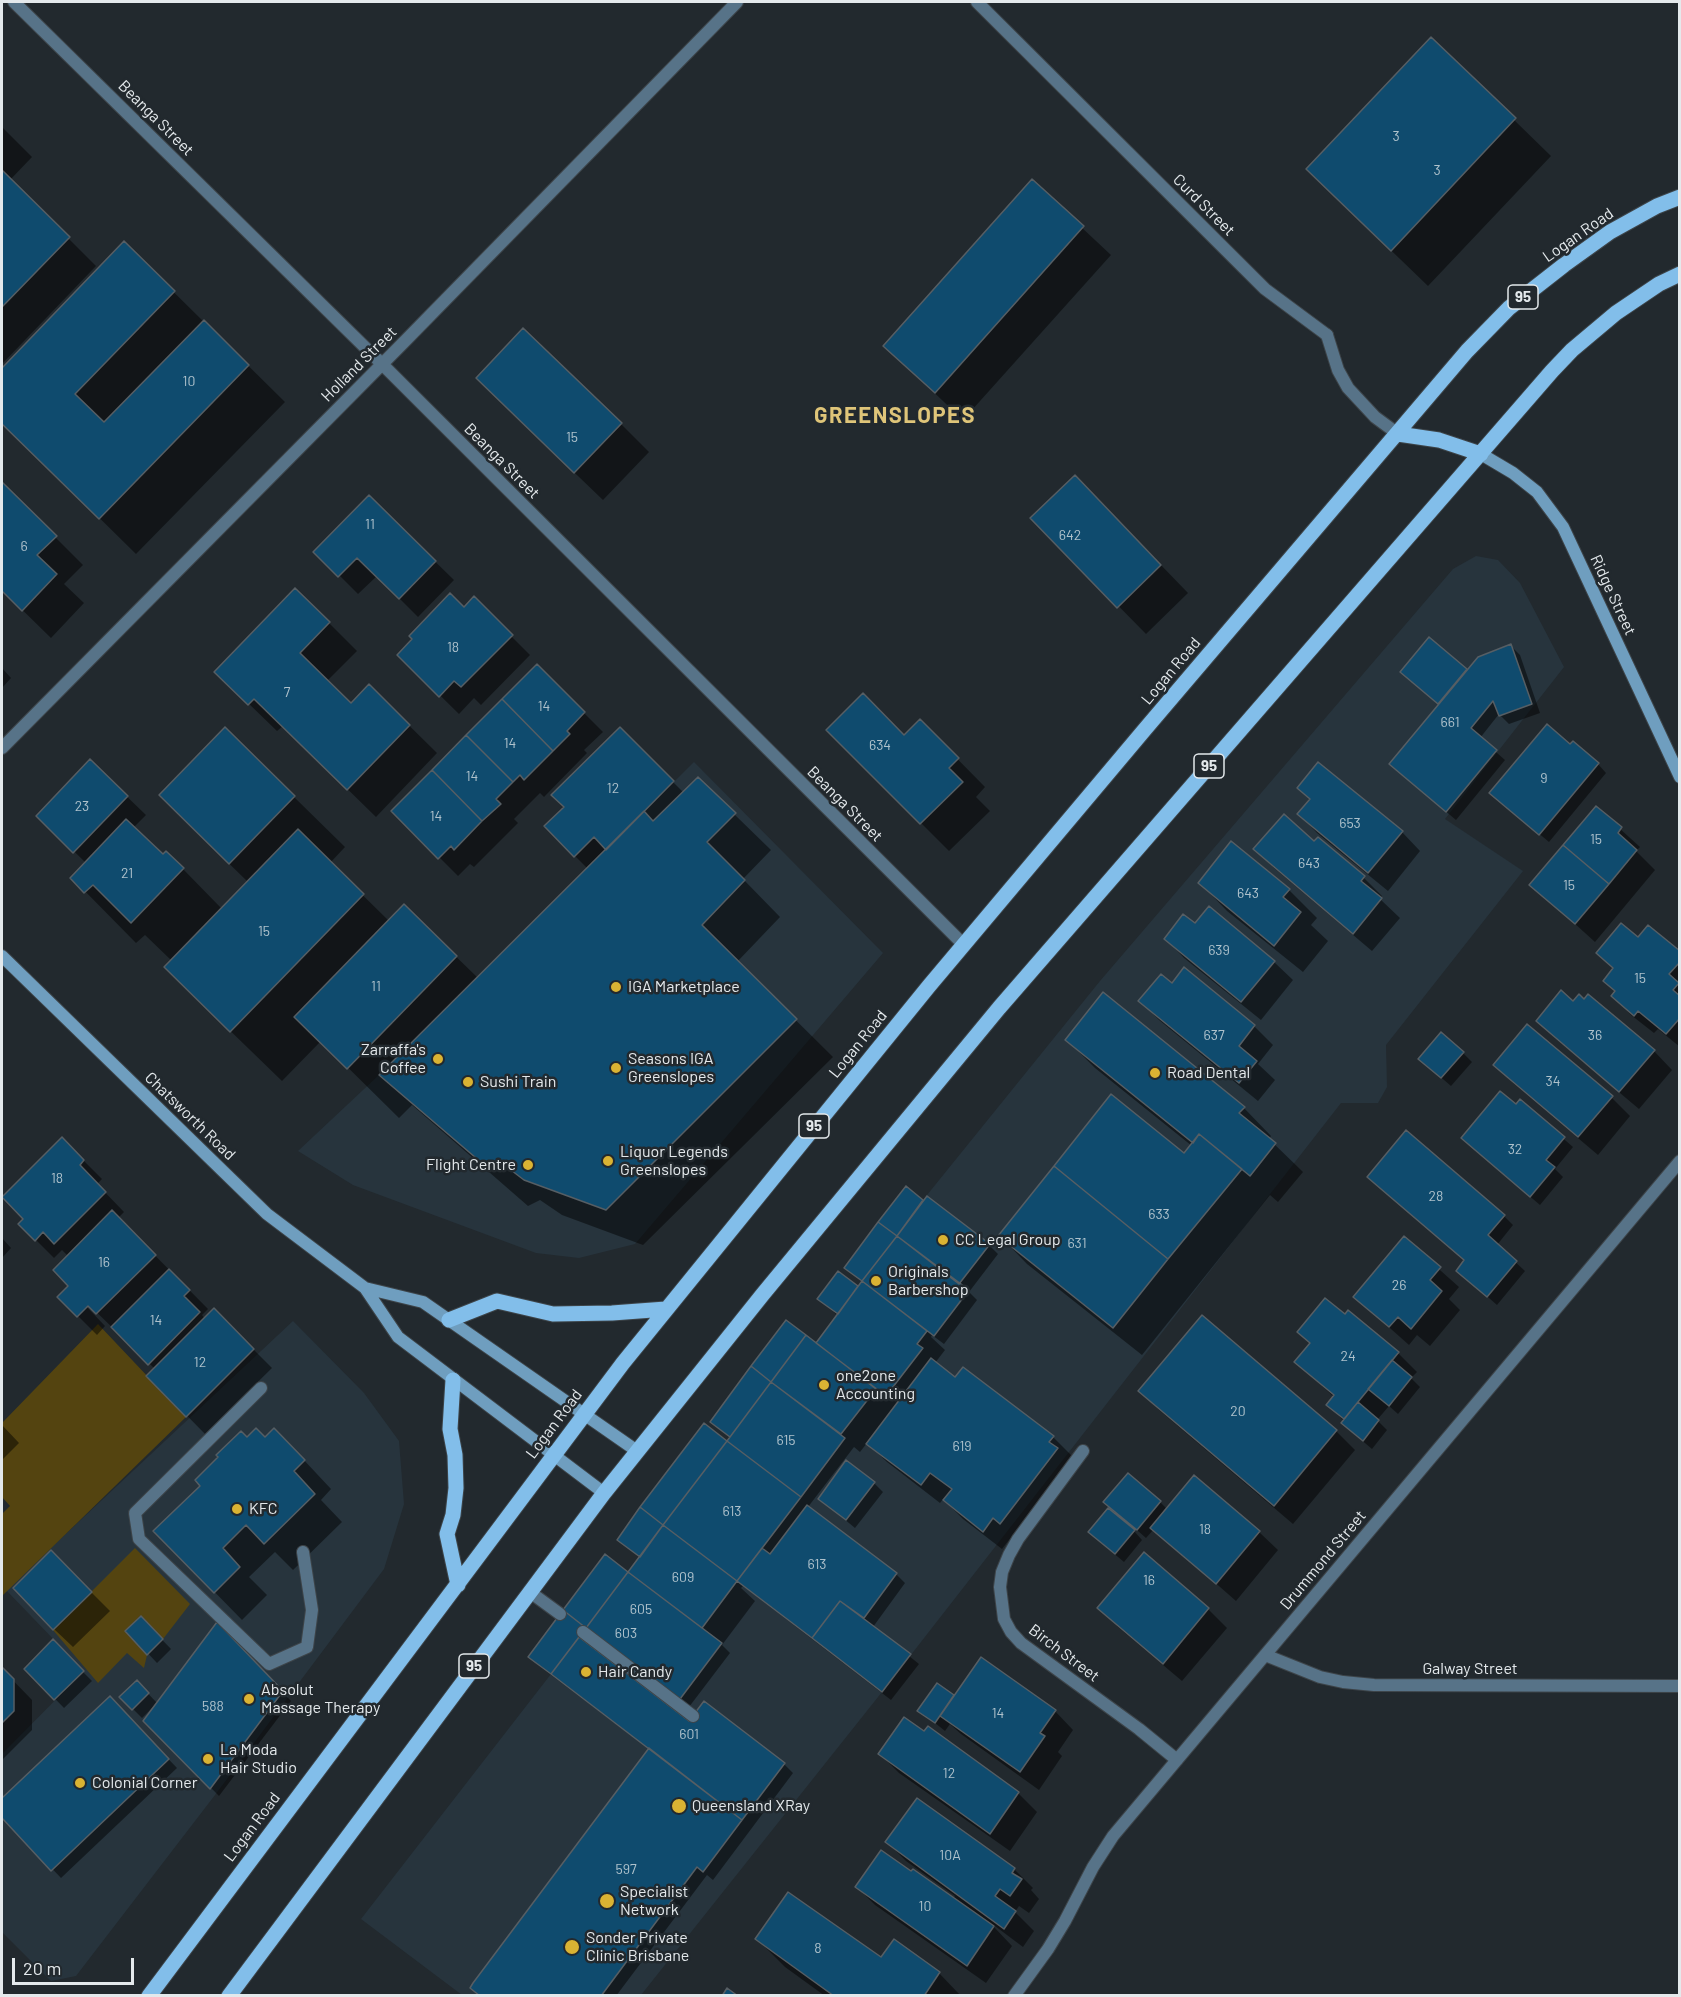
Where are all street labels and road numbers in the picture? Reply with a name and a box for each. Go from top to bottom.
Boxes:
street label: Beanga Street [114,76,198,160]
street label: Curd Street [1169,170,1239,240]
street label: Logan Road [1539,204,1617,266]
road number: 95 [1508,285,1538,309]
street label: Holland Street [317,322,401,406]
street label: Beanga Street [460,419,544,503]
street label: Ridge Street [1586,552,1640,638]
street label: Logan Road [1137,634,1205,708]
road number: 95 [1194,754,1224,778]
street label: Beanga Street [803,762,887,846]
street label: Logan Road [825,1006,891,1082]
street label: Chatsworth Road [141,1068,239,1164]
road number: 95 [799,1114,829,1138]
street label: Logan Road [522,1386,586,1462]
street label: Drummond Street [1276,1507,1370,1613]
street label: Birch Street [1025,1620,1103,1686]
road number: 95 [459,1654,489,1678]
street label: Galway Street [1422,1659,1518,1679]
street label: Logan Road [220,1789,284,1865]

